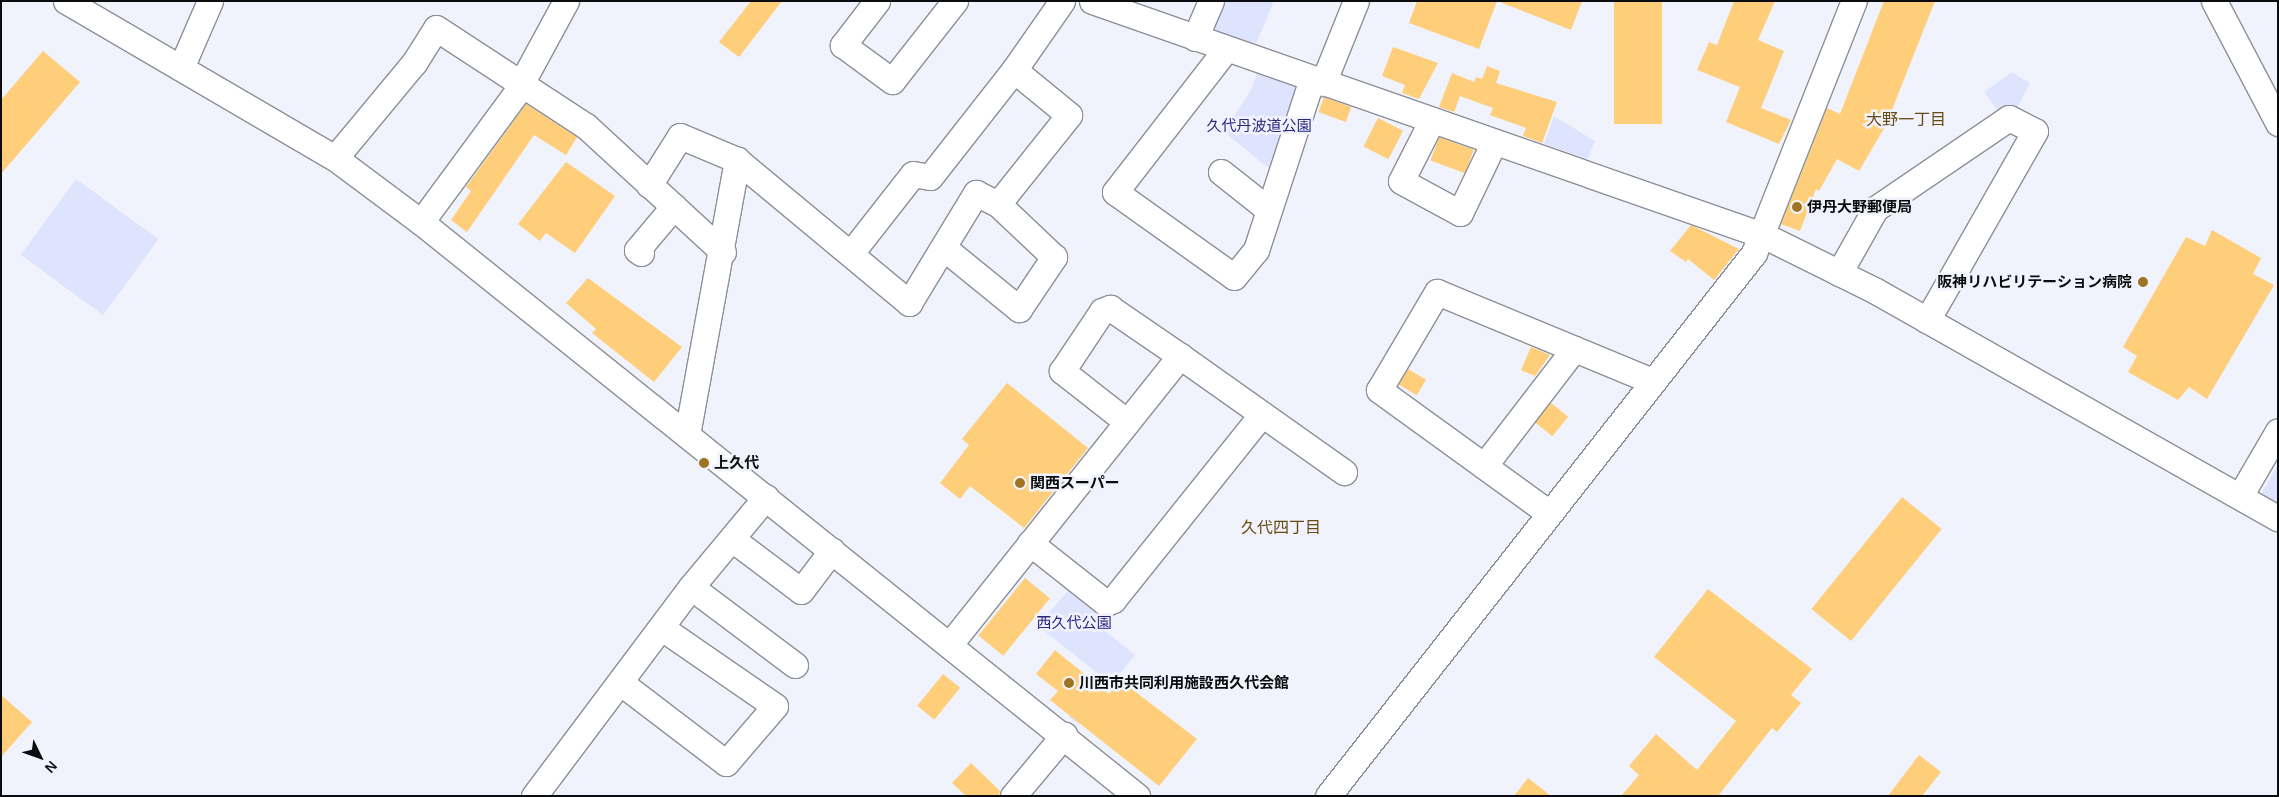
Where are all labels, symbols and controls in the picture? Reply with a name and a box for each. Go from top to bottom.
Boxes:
district label: 大野一丁目 [1866,110,1946,130]
park label: 久代丹波道公園 [1207,117,1311,135]
place label: 伊丹大野郵便局 [1807,198,1912,216]
marker: 伊丹大野郵便局 [1791,201,1803,213]
place label: 阪神リハビリテーション病院 [1937,273,2132,291]
marker: 阪神リハビリテーション病院 [2136,275,2150,289]
place label: 上久代 [714,454,759,472]
marker: 上久代 [698,457,710,469]
place label: 関西スーパー [1030,474,1120,492]
marker: 関西スーパー [1014,477,1026,489]
district label: 久代四丁目 [1241,518,1321,538]
park label: 西久代公園 [1037,614,1111,632]
place label: 川西市共同利用施設西久代会館 [1079,674,1289,692]
marker: 川西市共同利用施設西久代会館 [1063,677,1075,689]
north arrow [15,732,65,782]
text: N [42,758,60,776]

